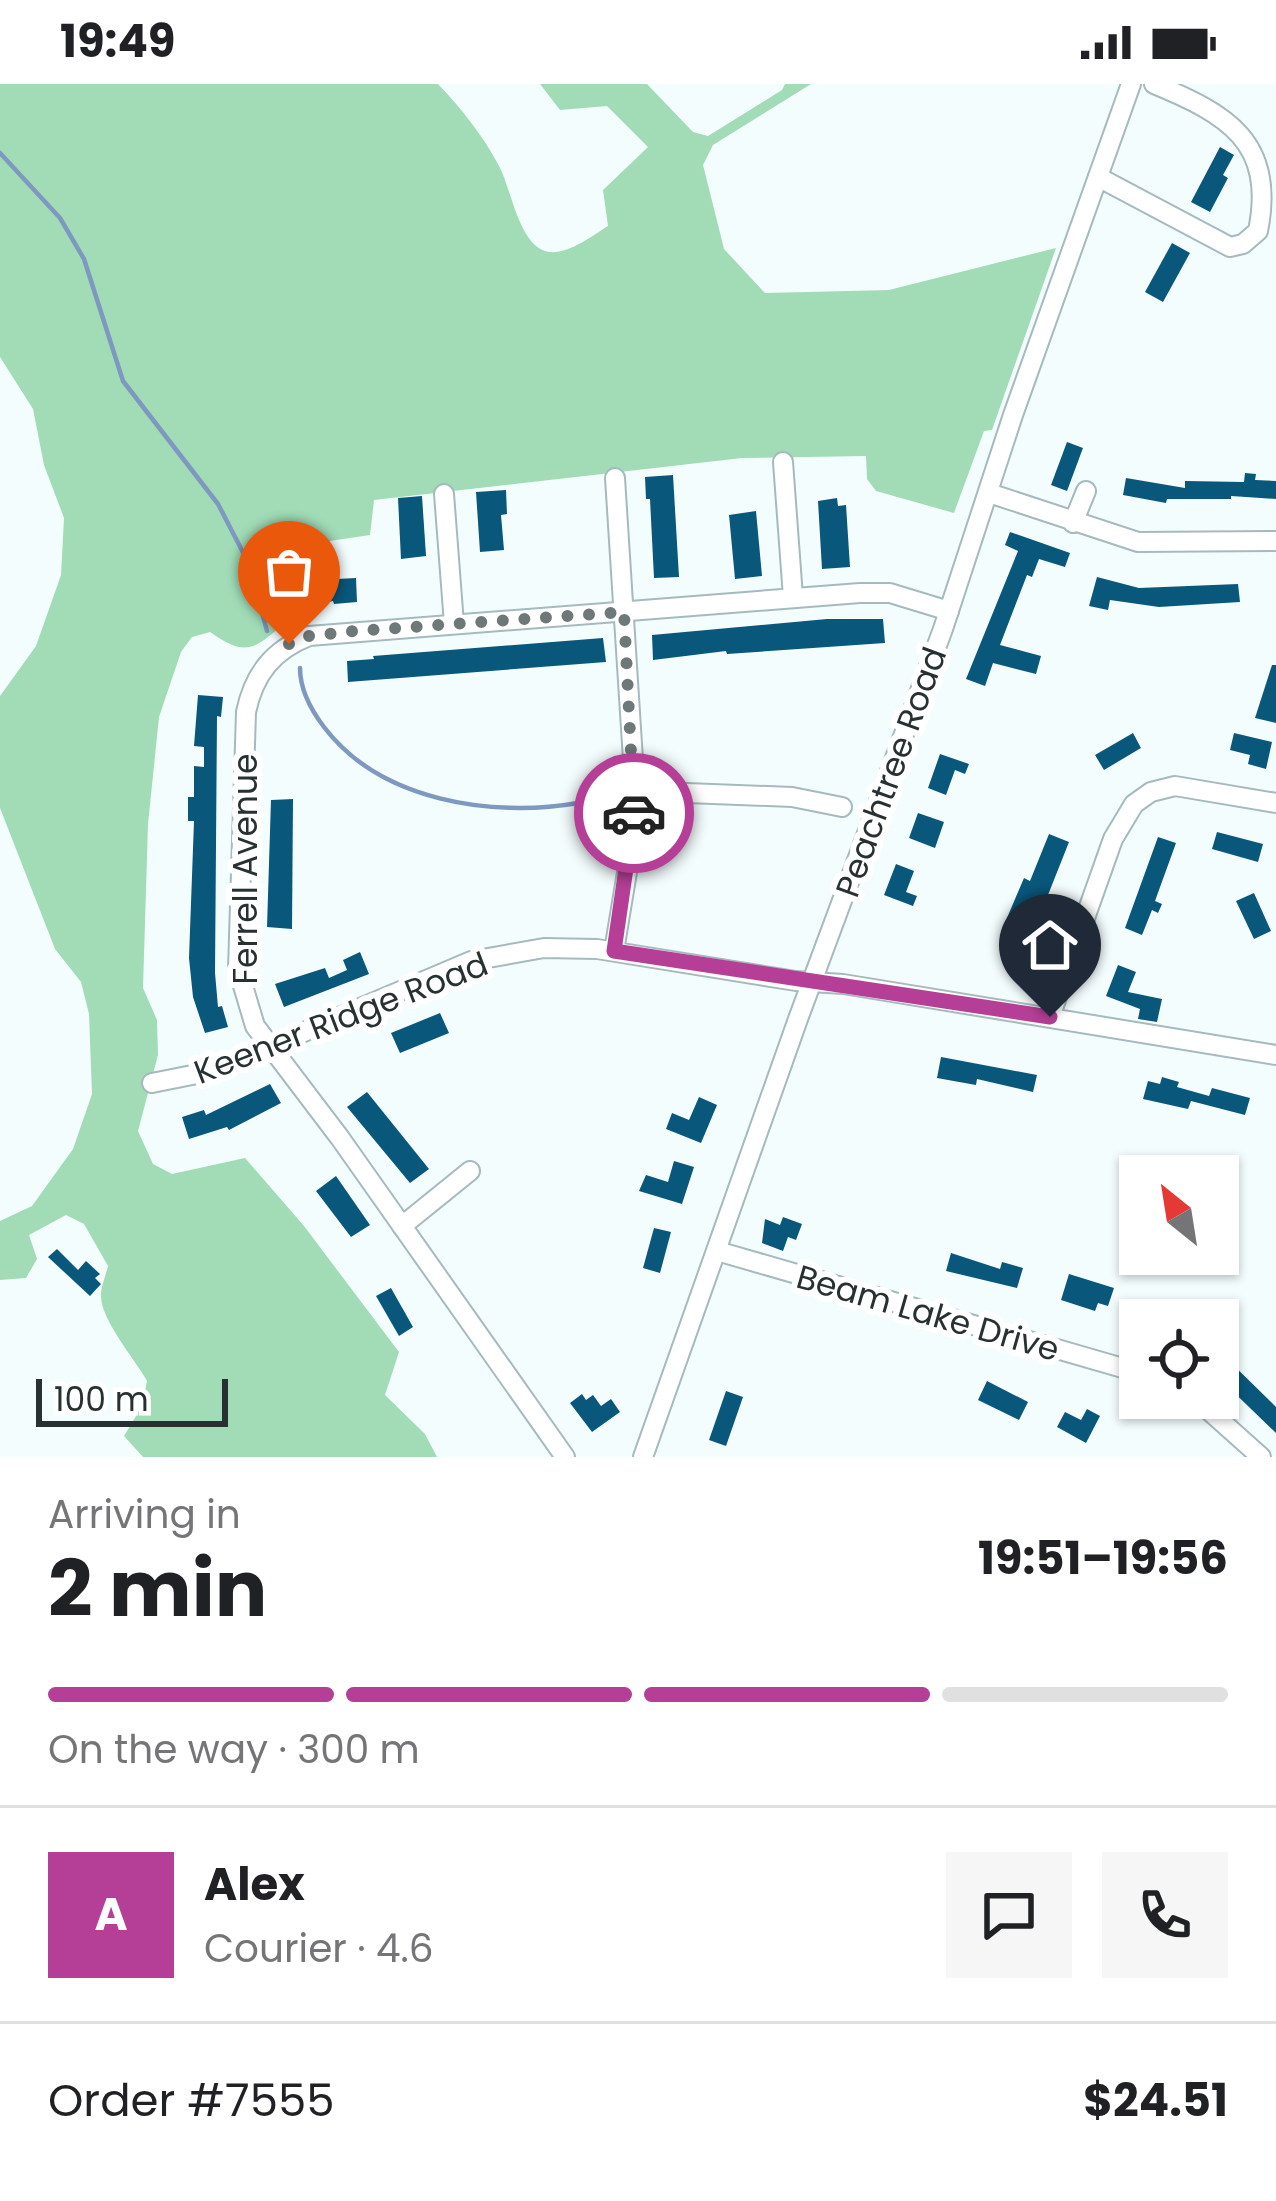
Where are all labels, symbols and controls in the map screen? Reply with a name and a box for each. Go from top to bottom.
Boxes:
text: 19:49 [60,10,176,73]
pin [238,521,340,644]
icon: bag [256,539,322,605]
street label: Peachtree Road [824,640,958,904]
street label: Ferrell Avenue [222,753,269,985]
courier [574,753,694,873]
icon: car [601,780,667,846]
pin [999,894,1101,1017]
icon: home [1017,912,1083,978]
street label: Keener Ridge Road [187,940,495,1096]
north arrow [1119,1155,1239,1275]
map controls [1119,1155,1239,1419]
street label: Beam Lake Drive [791,1253,1065,1373]
button: locate [1119,1299,1239,1419]
scale bar [36,1373,228,1426]
text: 100 m [54,1376,149,1423]
text: Arriving in [48,1487,241,1542]
text: 19:51–19:56 [978,1527,1228,1590]
text: 2 min [48,1534,267,1643]
text: On the way · 300 m [48,1722,420,1777]
button: chat [946,1852,1072,1978]
button: phone [1102,1852,1228,1978]
text: Alex [204,1853,305,1916]
text: A [94,1883,128,1946]
text: Courier · 4.6 [204,1921,433,1976]
text: Order #7555 [48,2069,334,2132]
text: $24.51 [1083,2069,1228,2132]

